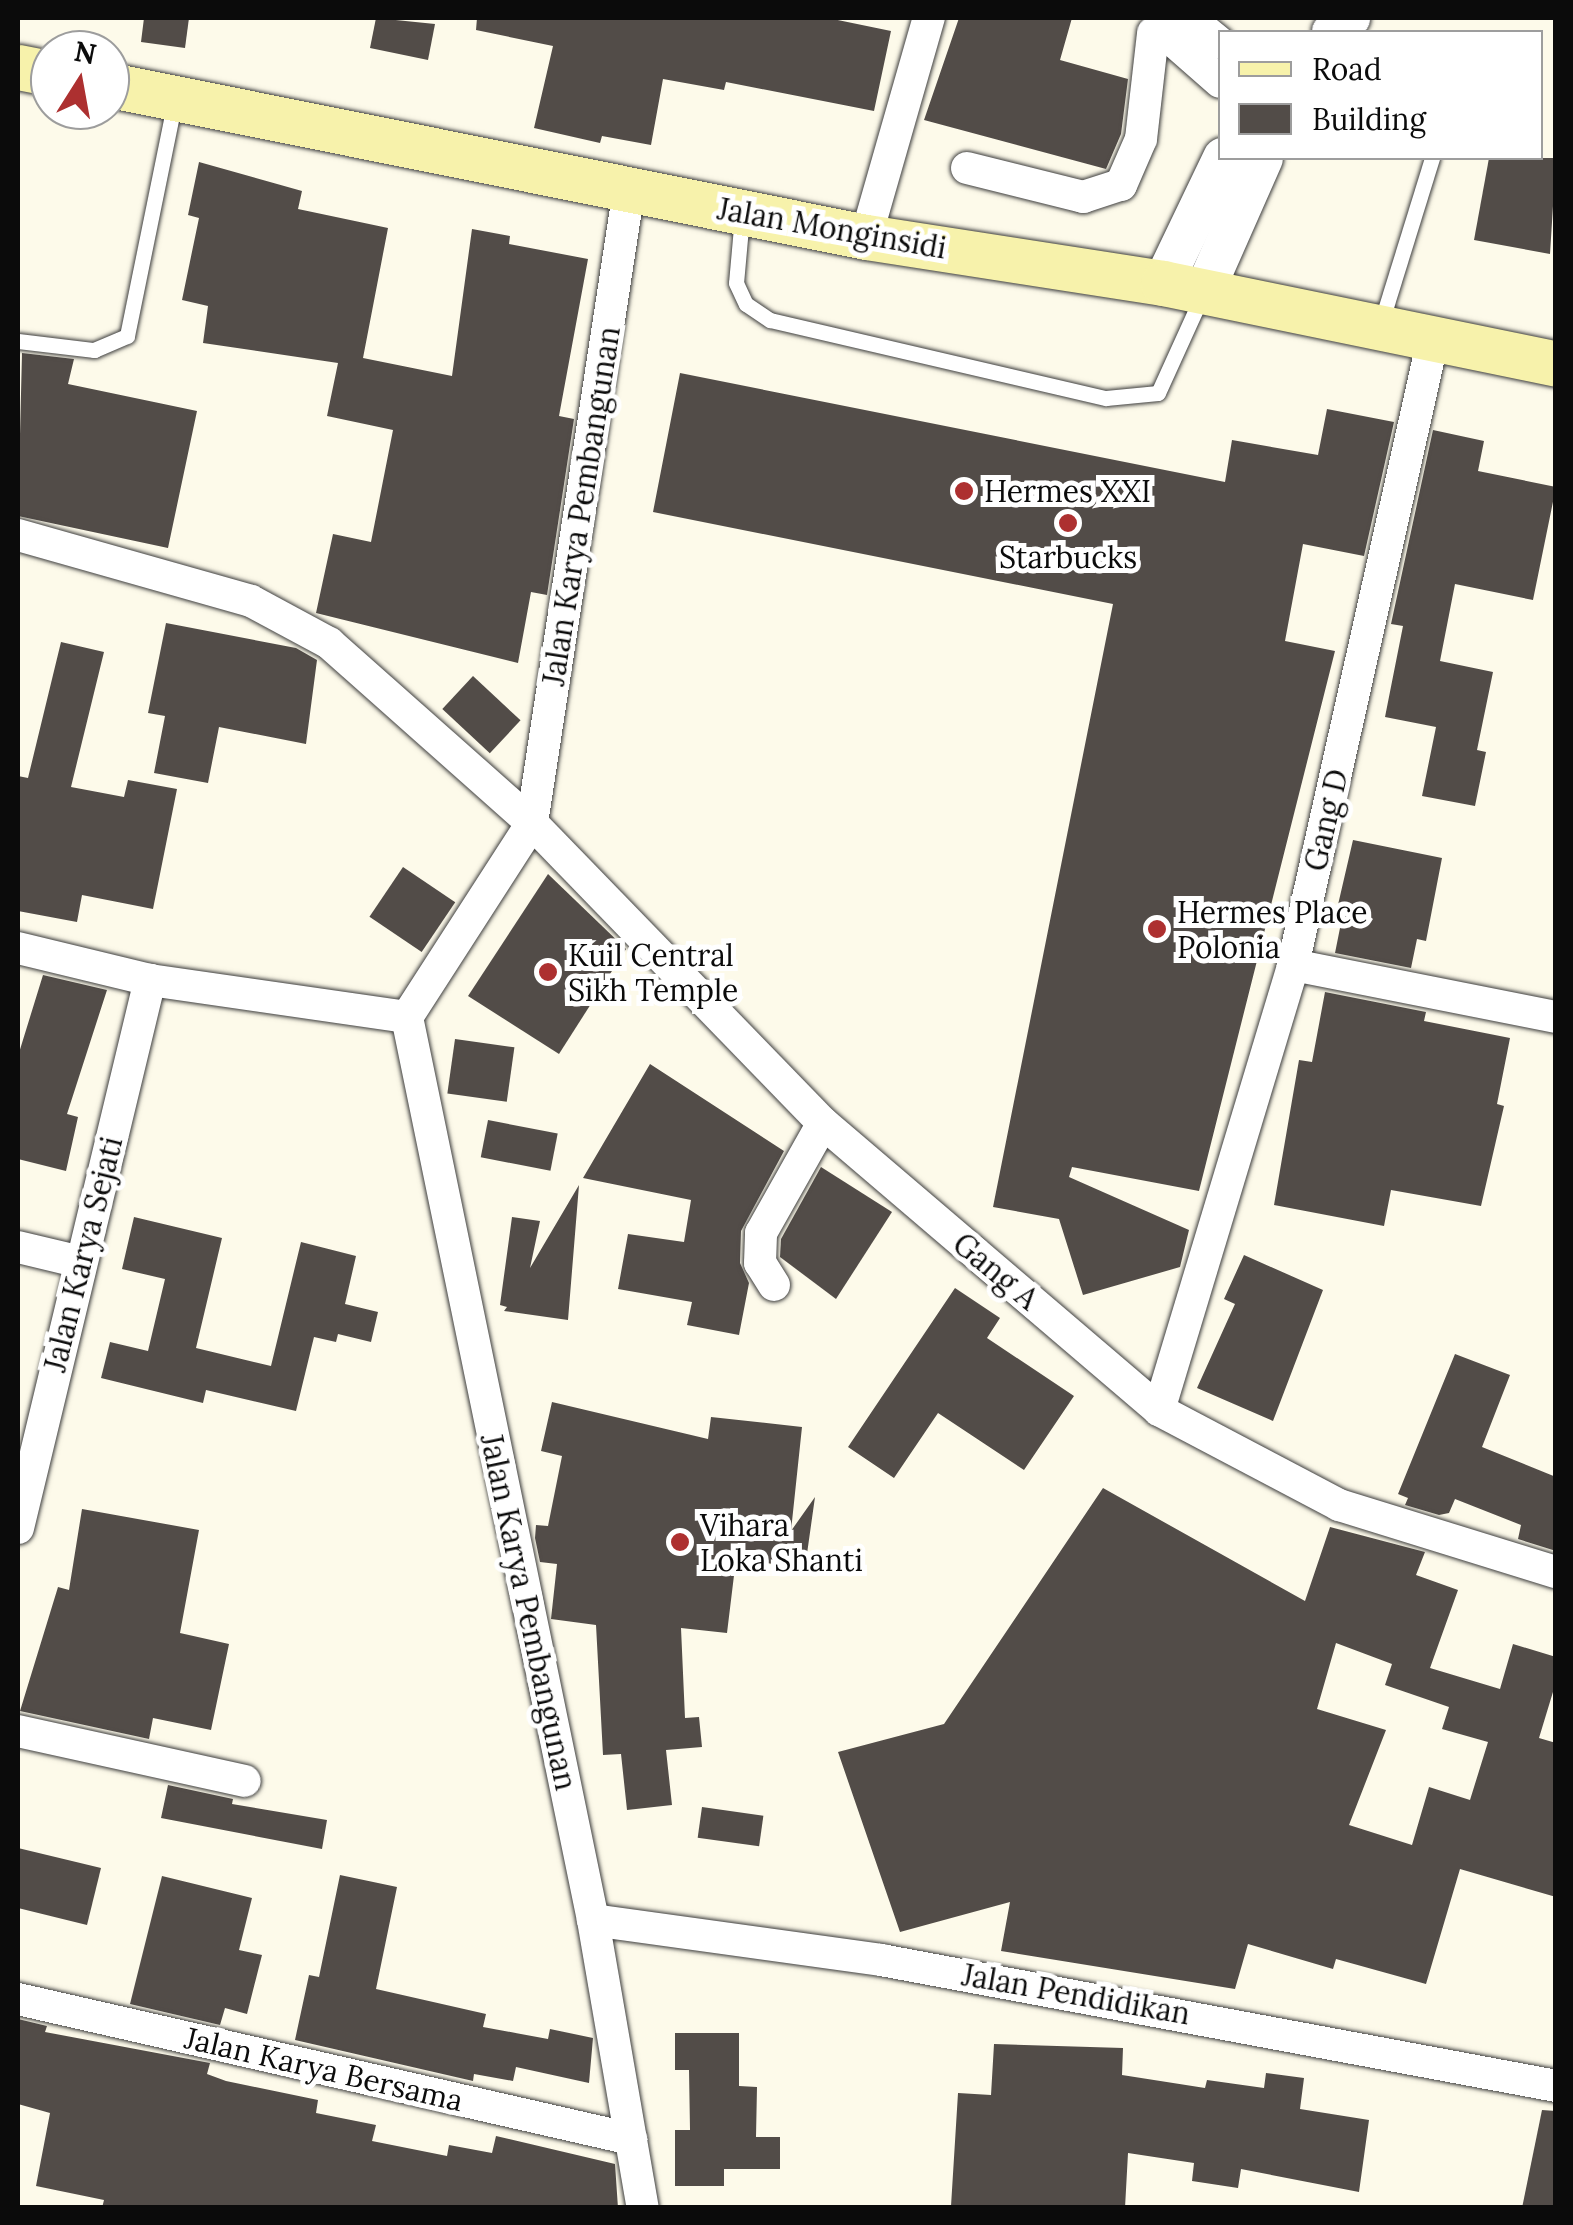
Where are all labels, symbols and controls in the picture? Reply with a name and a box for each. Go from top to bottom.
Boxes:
north arrow [30,30,130,130]
legend [1218,30,1543,160]
text: N [71,33,99,72]
text: Road [1312,50,1382,88]
text: Building [1312,100,1426,138]
street label: Jalan Monginsidi [715,190,949,266]
street label: Jalan Karya Pembangunan [535,324,627,688]
place label: Hermes XXI [984,473,1151,509]
marker: Hermes XXI [953,480,975,502]
marker: Starbucks [1057,512,1079,534]
place label: Starbucks [999,539,1137,575]
street label: Gang D [1297,766,1355,874]
place label: Hermes Place Polonia [1177,894,1368,964]
marker: Hermes Place Polonia [1146,918,1168,940]
place label: Kuil Central Sikh Temple [568,937,738,1008]
marker: Kuil Central Sikh Temple [537,961,559,983]
street label: Jalan Karya Sejati [36,1133,130,1375]
street label: Gang A [946,1225,1046,1317]
street label: Jalan Karya Pembangunan [474,1431,584,1793]
place label: Vihara Loka Shanti [700,1507,863,1578]
marker: Vihara Loka Shanti [669,1531,691,1553]
street label: Jalan Pendidikan [959,1956,1193,2032]
street label: Jalan Karya Bersama [181,2019,467,2119]

